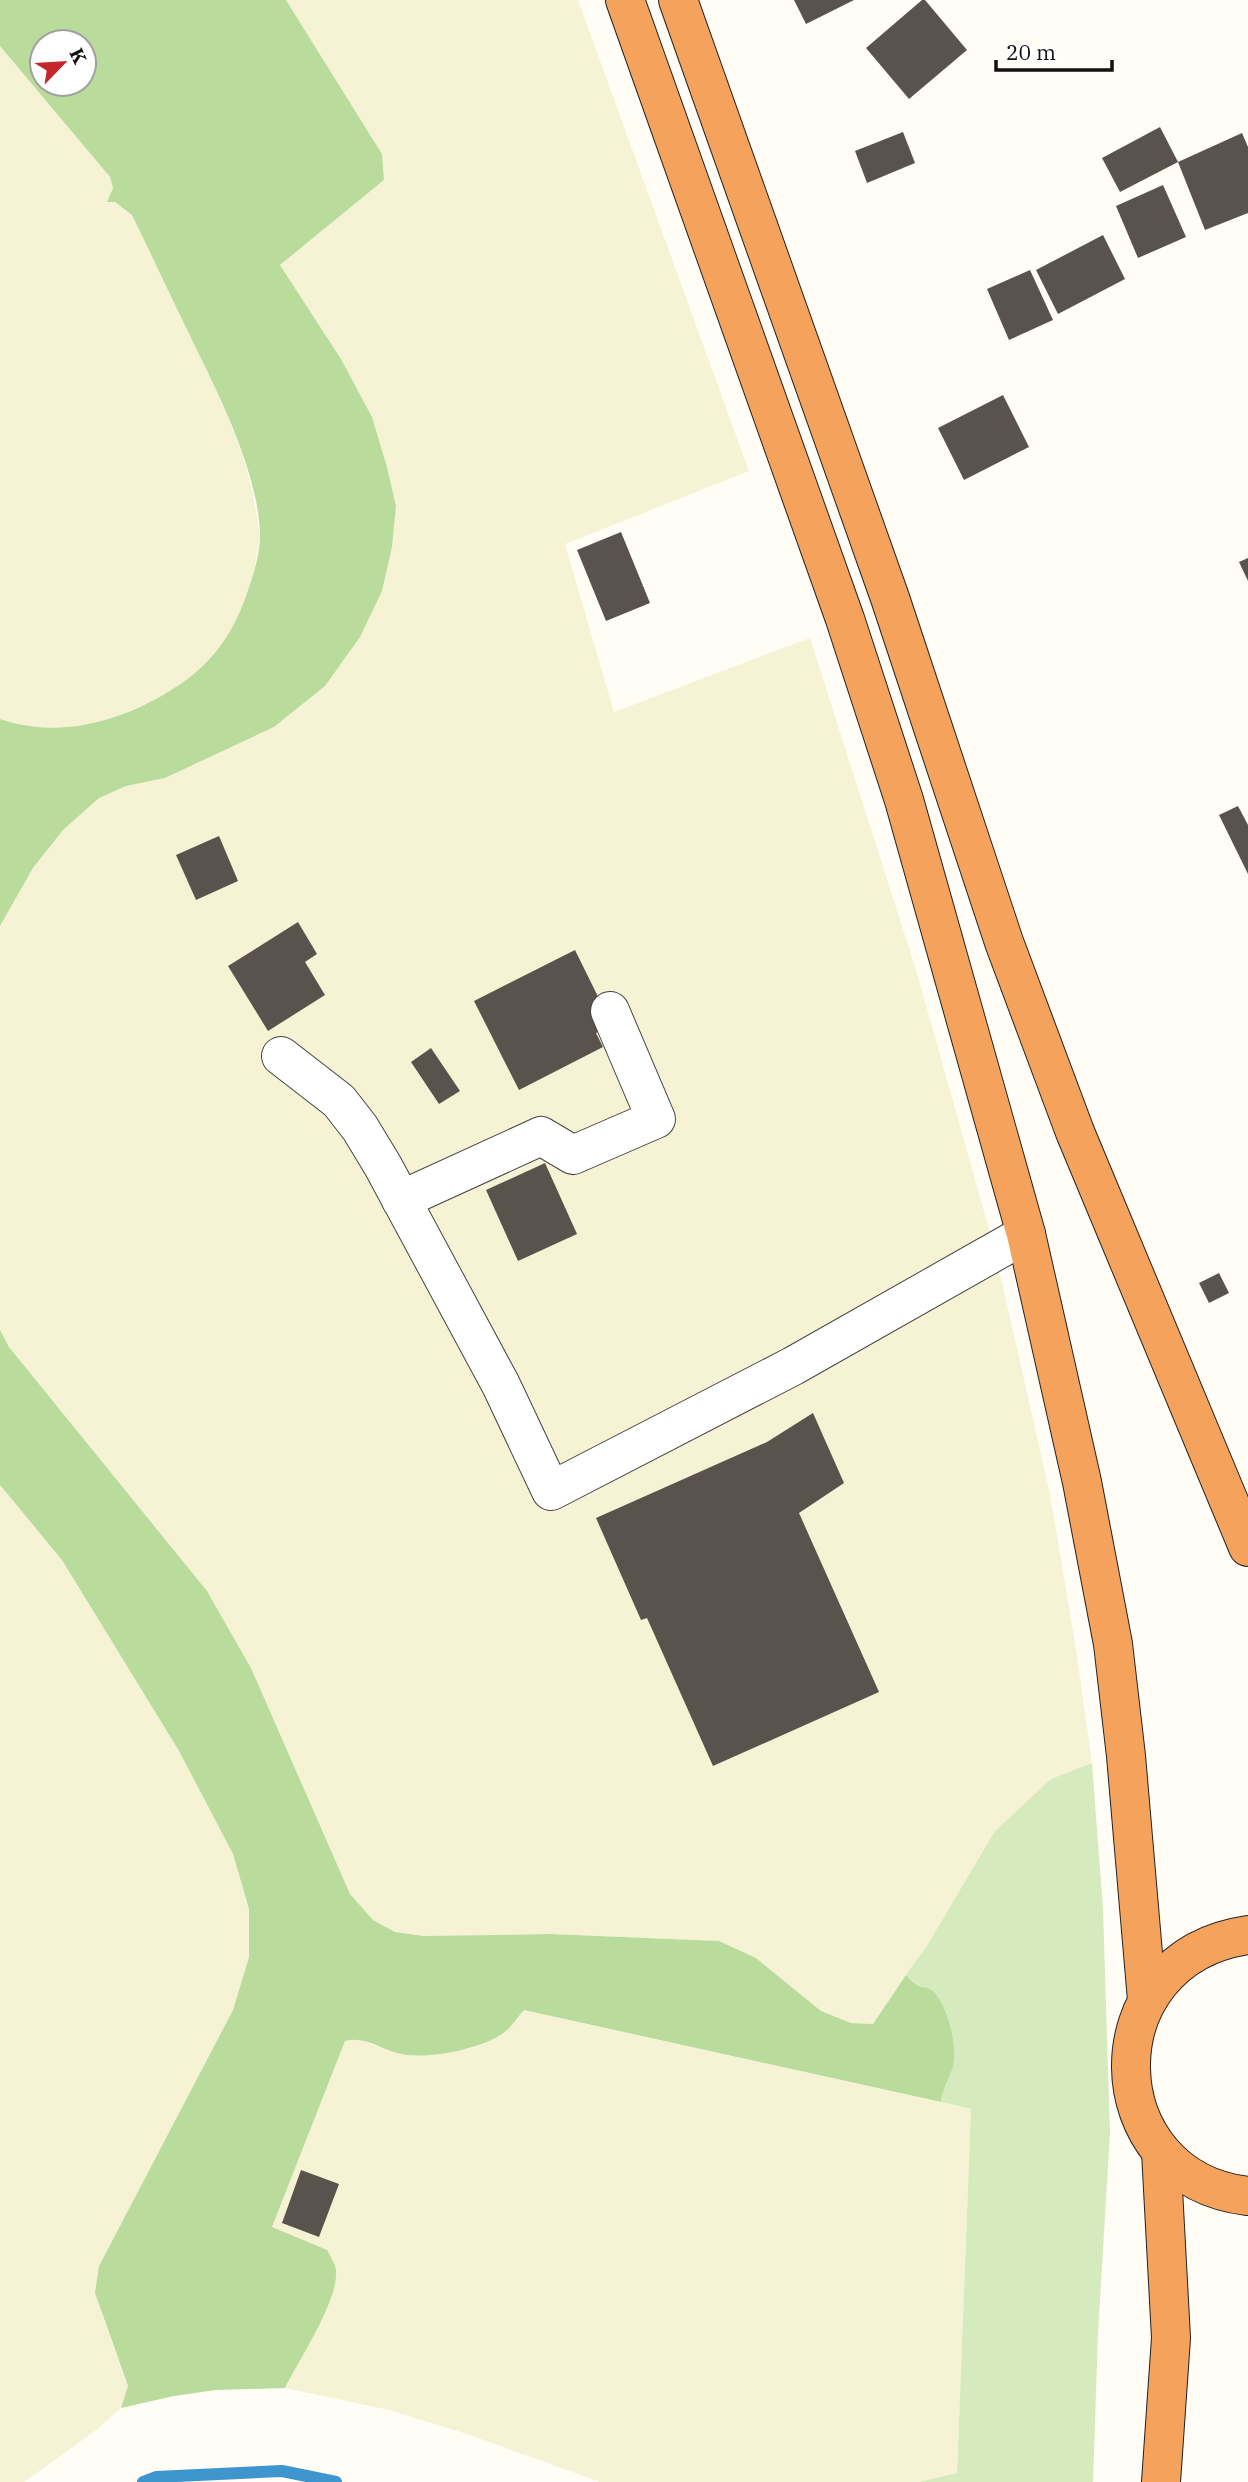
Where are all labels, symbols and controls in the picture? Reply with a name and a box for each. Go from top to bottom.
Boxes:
north arrow [28,28,98,98]
scale bar [996,28,1112,72]
text: 20 m [1006,38,1056,66]
text: K [64,44,93,68]

